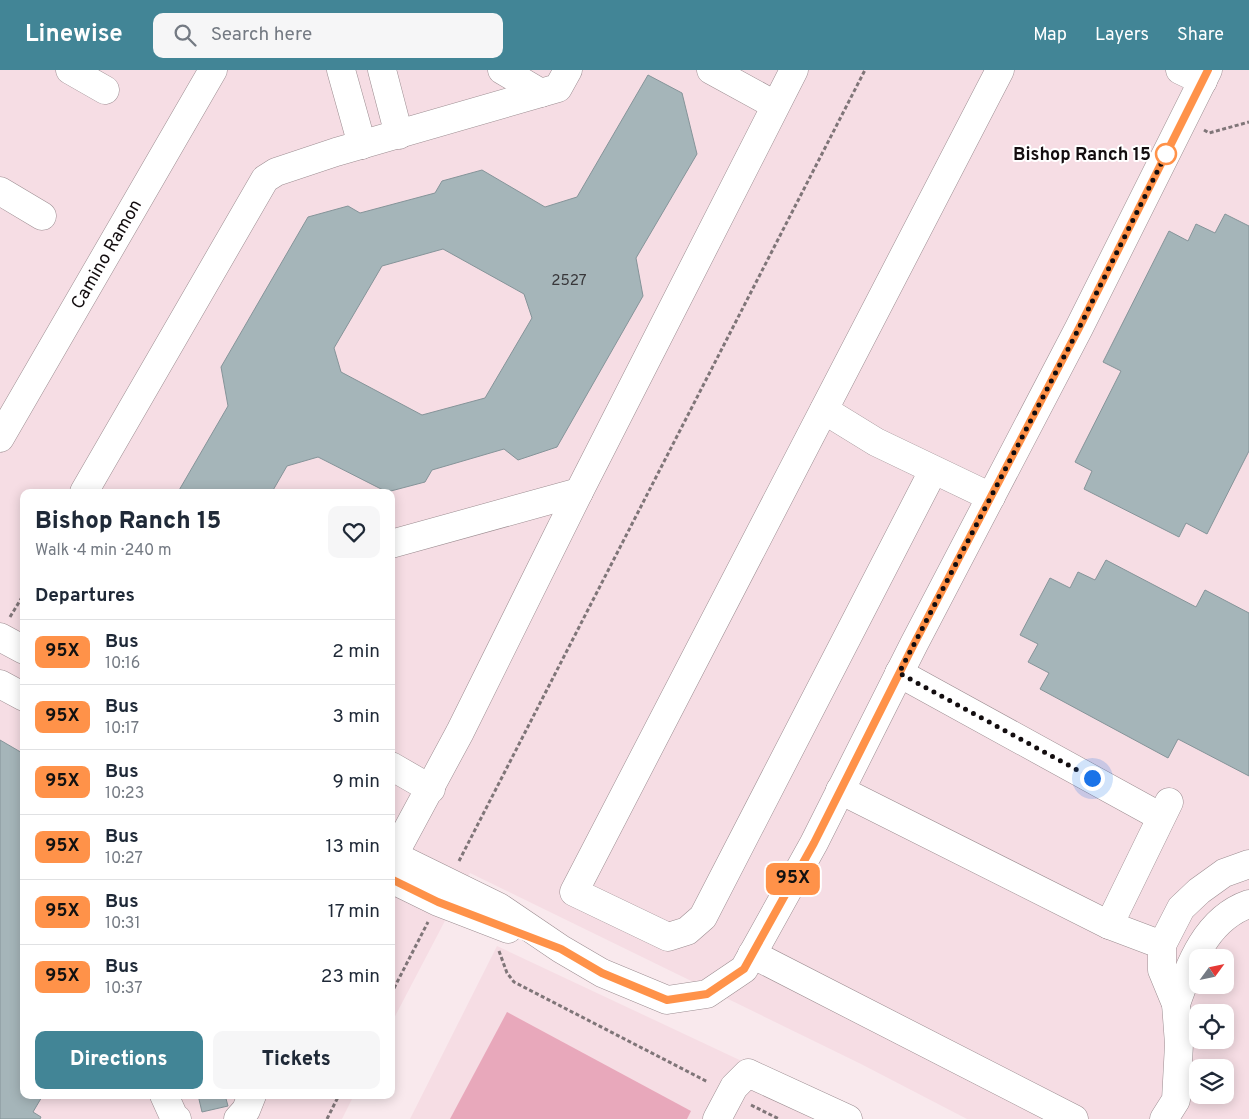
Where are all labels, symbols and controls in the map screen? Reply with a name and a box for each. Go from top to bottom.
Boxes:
search box [153,13,503,58]
text: Linewise [25,20,123,50]
icon: search [171,21,199,49]
text: Search here [211,23,312,47]
text: Map [1033,24,1067,47]
text: Layers [1095,24,1149,47]
text: Share [1177,24,1224,47]
marker: Bishop Ranch 15 [1155,143,1177,165]
place label: Bishop Ranch 15 [1013,144,1151,167]
street label: Camino Ramon [67,196,148,314]
house number: 2527 [551,272,587,291]
button: heart [328,506,380,558]
text: Bishop Ranch 15 [35,507,221,537]
text: Walk · 4 min · 240 m [35,541,172,561]
text: Departures [35,584,135,608]
text: Bus [105,630,139,654]
text: 95X [45,640,80,663]
text: 2 min [332,640,380,664]
text: 10:16 [105,654,140,674]
text: Bus [105,695,139,719]
text: 95X [45,705,80,728]
text: 3 min [332,705,380,729]
text: 10:17 [105,719,139,739]
text: Bus [105,760,139,784]
your location [1080,766,1105,791]
text: 95X [45,770,80,793]
text: 9 min [333,770,380,794]
text: 10:23 [105,784,144,804]
text: Bus [105,825,139,849]
text: 95X [45,835,80,858]
text: 13 min [325,835,380,859]
text: 10:27 [105,849,143,869]
line badge: 95X [764,863,822,895]
text: 95X [776,867,810,890]
text: Bus [105,890,139,914]
text: 95X [45,900,80,923]
text: 17 min [328,900,380,924]
text: 10:31 [105,914,140,934]
north arrow [1189,949,1234,994]
map controls [1189,949,1234,1104]
text: Bus [105,955,139,979]
text: 95X [45,965,80,988]
text: 23 min [321,965,380,989]
text: 10:37 [105,979,143,999]
button: locate [1189,1004,1234,1049]
button: Directions [35,1031,203,1089]
button: Tickets [213,1031,380,1089]
button: layers [1189,1059,1234,1104]

